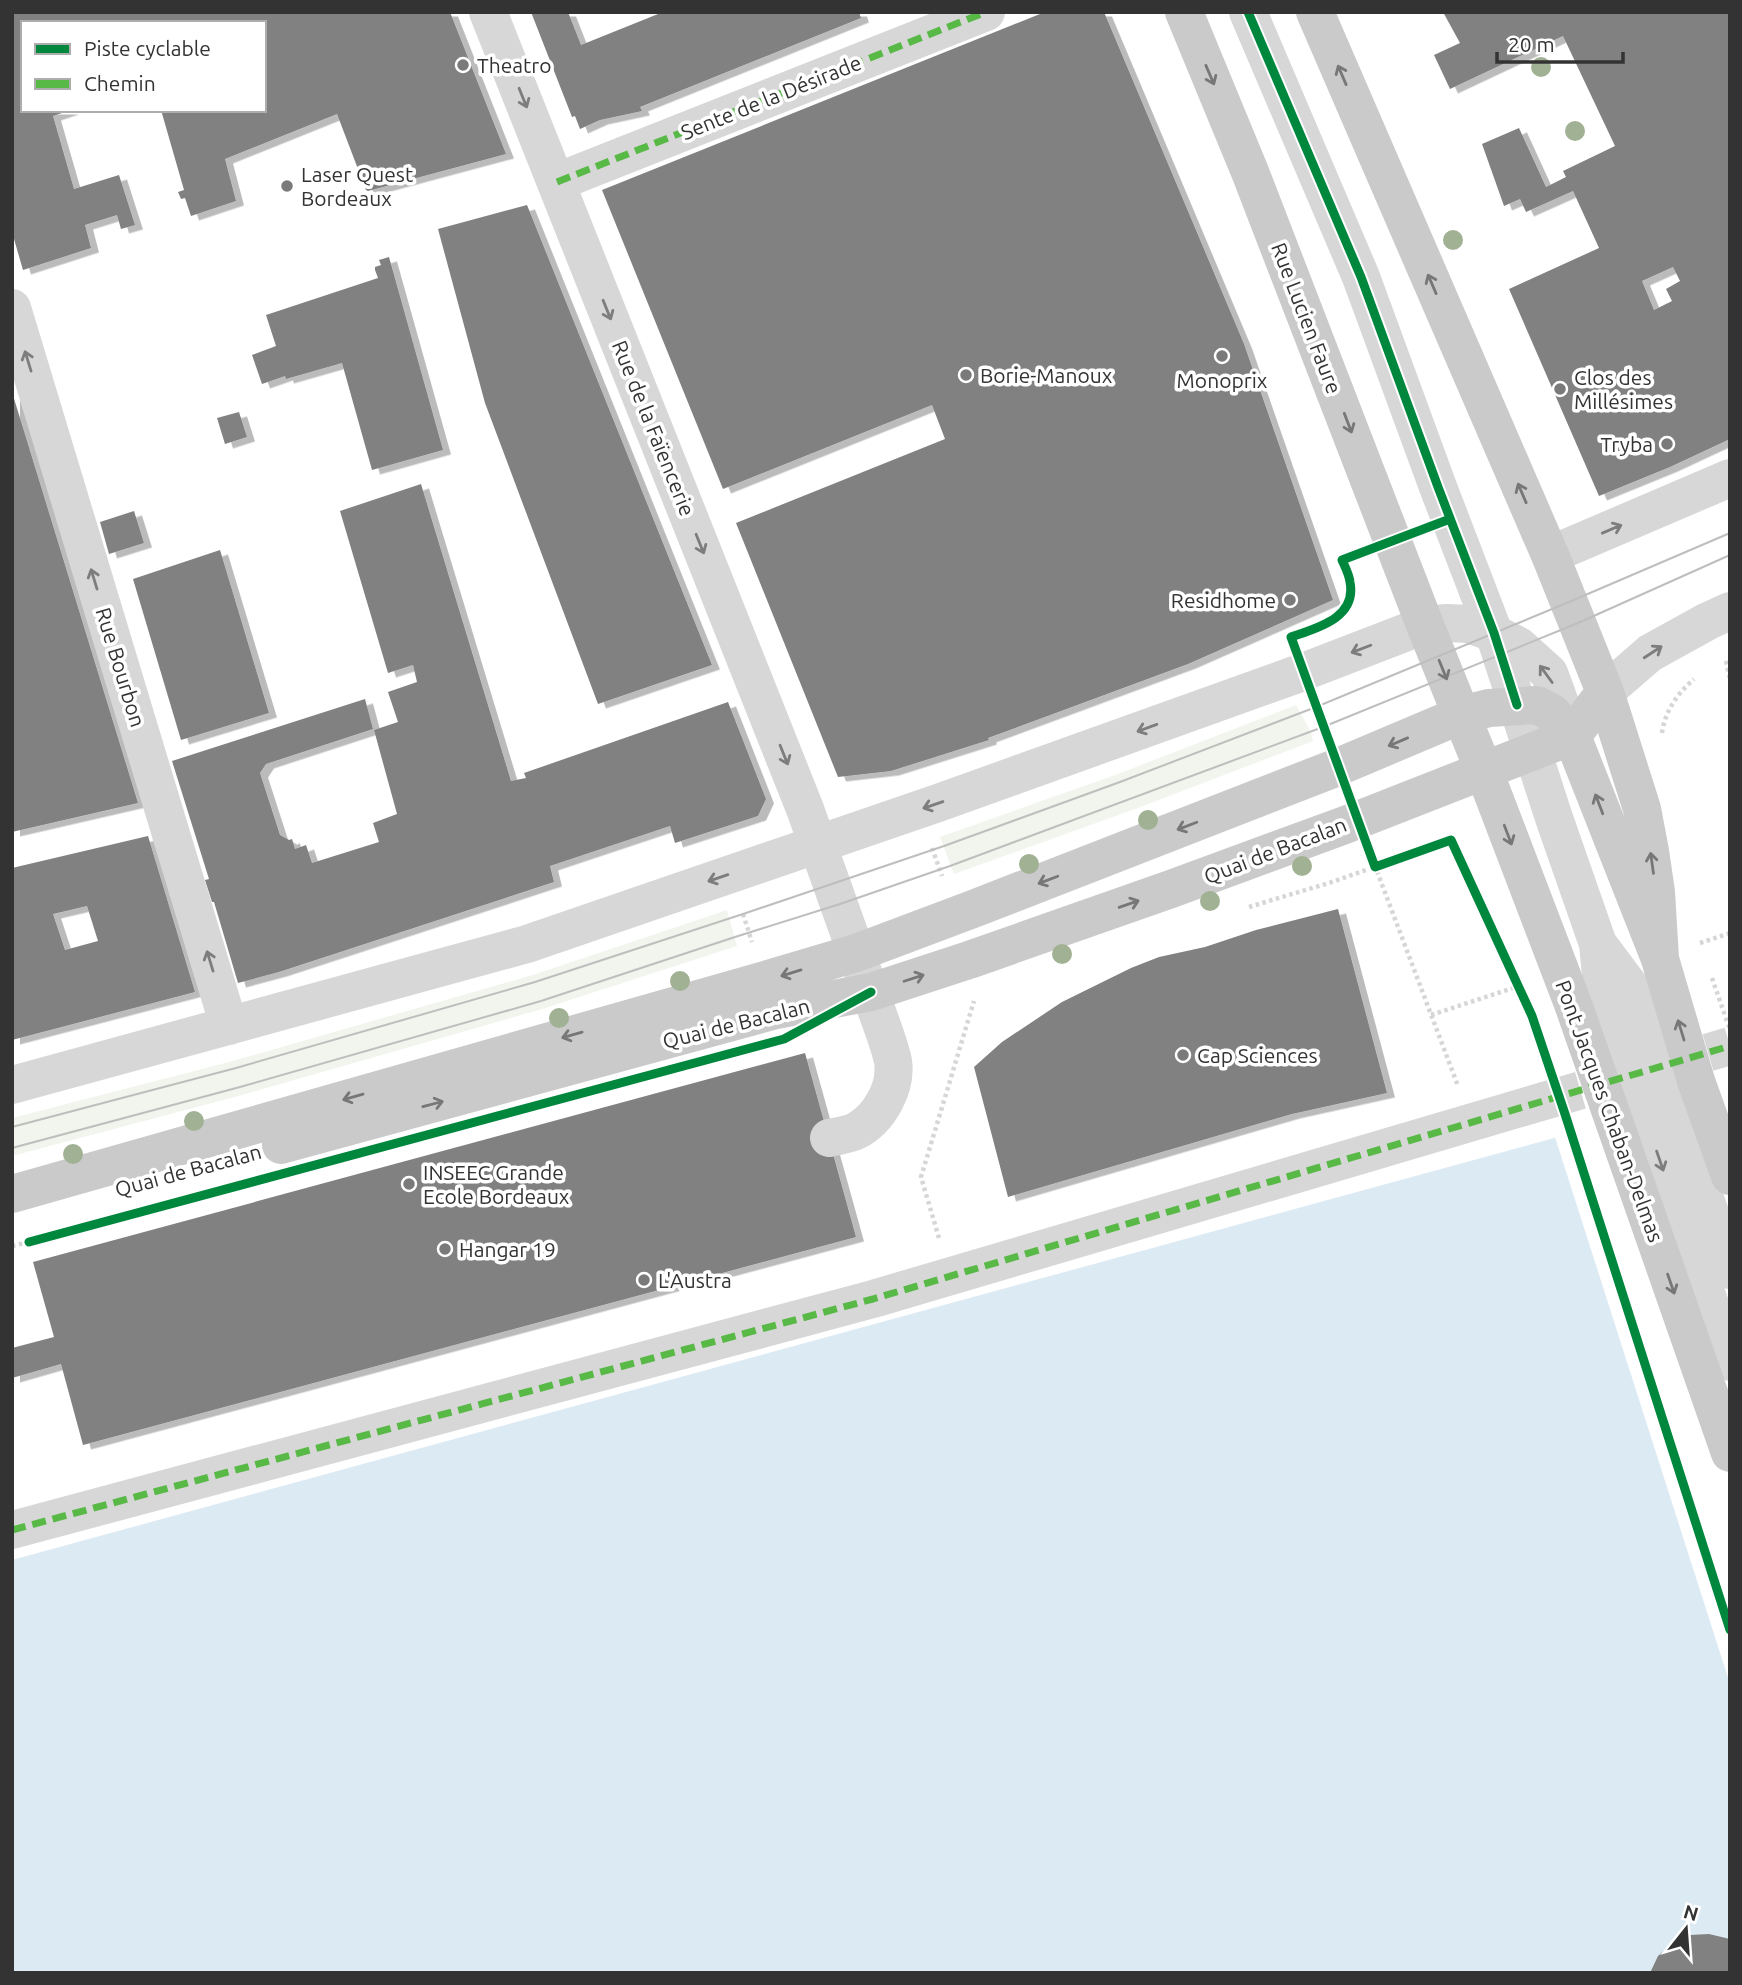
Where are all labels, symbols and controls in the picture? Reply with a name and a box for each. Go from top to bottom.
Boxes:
legend [21,21,266,112]
scale bar [1497,21,1623,65]
text: 20 m [1508,32,1555,56]
text: Piste cyclable [84,36,211,60]
street label: Sente de la Désirade [677,50,865,144]
place label: Theatro [477,53,552,77]
marker: Theatro [455,57,471,73]
one-way arrow [1204,64,1217,86]
one-way arrow [1335,65,1348,86]
text: Chemin [84,71,156,95]
one-way arrow [517,87,530,109]
place label: Laser Quest Bordeaux [301,162,413,210]
marker: Laser Quest Bordeaux [279,178,295,194]
street label: Rue Lucien Faure [1267,239,1347,397]
one-way arrow [1425,274,1438,295]
one-way arrow [602,298,615,320]
street label: Rue de la Faïencerie [608,337,700,519]
marker: Monoprix [1214,348,1230,364]
one-way arrow [21,350,34,372]
place label: Borie-Manoux [980,363,1113,387]
place label: Clos des Millésimes [1574,365,1673,413]
marker: Borie-Manoux [958,367,974,383]
place label: Monoprix [1177,368,1268,392]
marker: Clos des Millésimes [1552,381,1568,397]
one-way arrow [1343,412,1355,434]
place label: Tryba [1600,432,1653,456]
marker: Tryba [1659,436,1675,452]
one-way arrow [1515,483,1528,504]
one-way arrow [1601,521,1623,534]
one-way arrow [695,532,708,554]
one-way arrow [87,568,100,590]
place label: Residhome [1171,588,1276,612]
marker: Residhome [1282,592,1298,608]
street label: Rue Bourbon [91,604,151,730]
one-way arrow [1351,644,1372,657]
one-way arrow [1643,645,1663,659]
one-way arrow [1437,659,1450,680]
one-way arrow [1539,665,1553,684]
one-way arrow [1137,723,1159,735]
one-way arrow [1388,736,1410,749]
one-way arrow [779,744,792,766]
one-way arrow [1592,794,1604,815]
one-way arrow [923,800,945,812]
street label: Quai de Bacalan [1200,812,1350,888]
one-way arrow [1176,820,1198,833]
one-way arrow [1502,824,1515,846]
one-way arrow [1645,852,1658,875]
one-way arrow [707,873,729,885]
one-way arrow [1038,874,1060,887]
one-way arrow [1118,897,1140,909]
one-way arrow [202,950,215,972]
one-way arrow [780,967,802,980]
one-way arrow [903,971,925,984]
street label: Pont Jacques Chaban-Delmas [1551,977,1669,1245]
street label: Quai de Bacalan [660,993,812,1053]
one-way arrow [1673,1019,1686,1041]
one-way arrow [562,1030,584,1043]
place label: Cap Sciences [1197,1043,1318,1067]
marker: Cap Sciences [1175,1047,1191,1063]
one-way arrow [343,1091,365,1104]
one-way arrow [421,1097,444,1110]
street label: Quai de Bacalan [112,1139,264,1201]
one-way arrow [1655,1149,1667,1171]
place label: INSEEC Grande Ecole Bordeaux [423,1160,570,1208]
marker: INSEEC Grande Ecole Bordeaux [401,1176,417,1192]
place label: Hangar 19 [459,1237,556,1261]
marker: Hangar 19 [437,1241,453,1257]
place label: L'Austra [658,1268,732,1292]
marker: L'Austra [636,1272,652,1288]
one-way arrow [1666,1272,1678,1294]
north arrow [1651,1894,1721,1964]
text: N [1681,1900,1701,1925]

